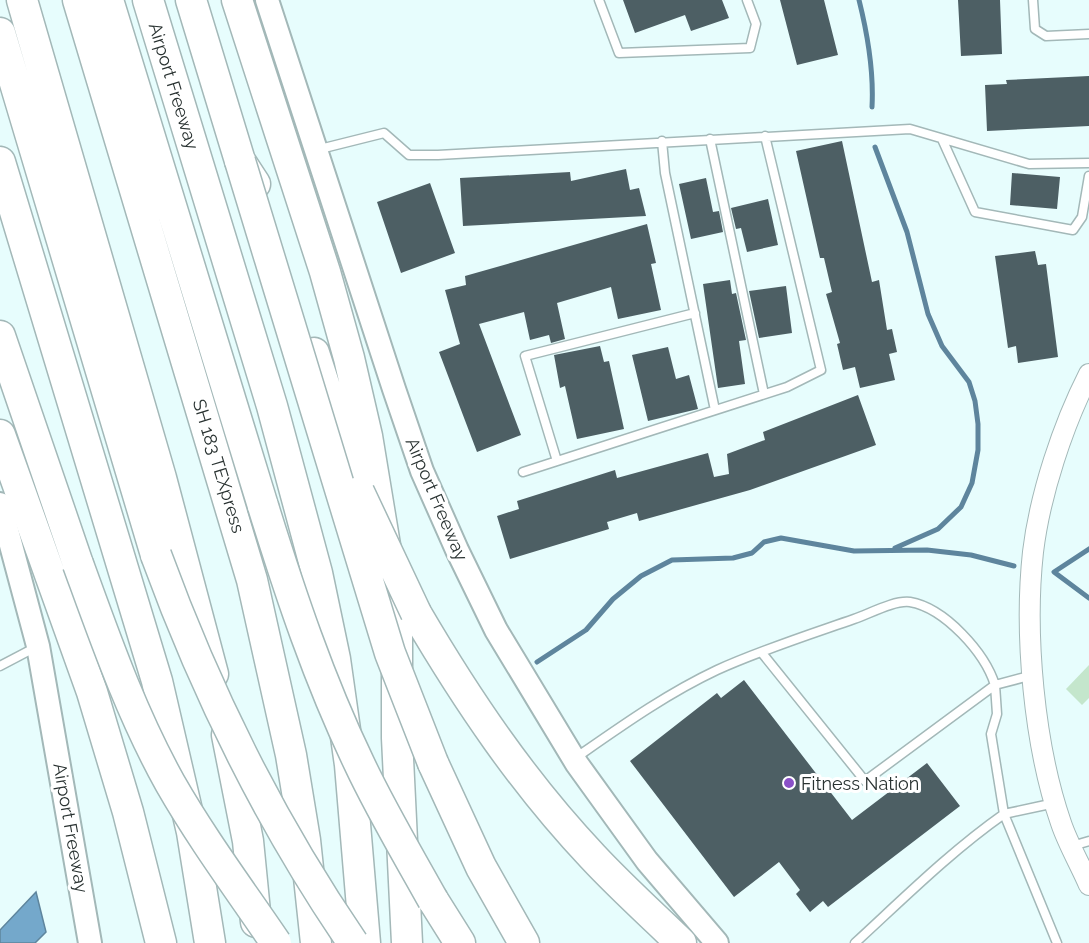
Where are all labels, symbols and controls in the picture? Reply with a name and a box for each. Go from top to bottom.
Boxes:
street label: Airport Freeway [145,20,203,152]
street label: SH 183 TEXpress [189,396,249,536]
street label: Airport Freeway [402,434,472,564]
street label: Airport Freeway [49,761,93,895]
place label: Fitness Nation [801,773,919,794]
marker: Fitness Nation [782,776,796,790]

